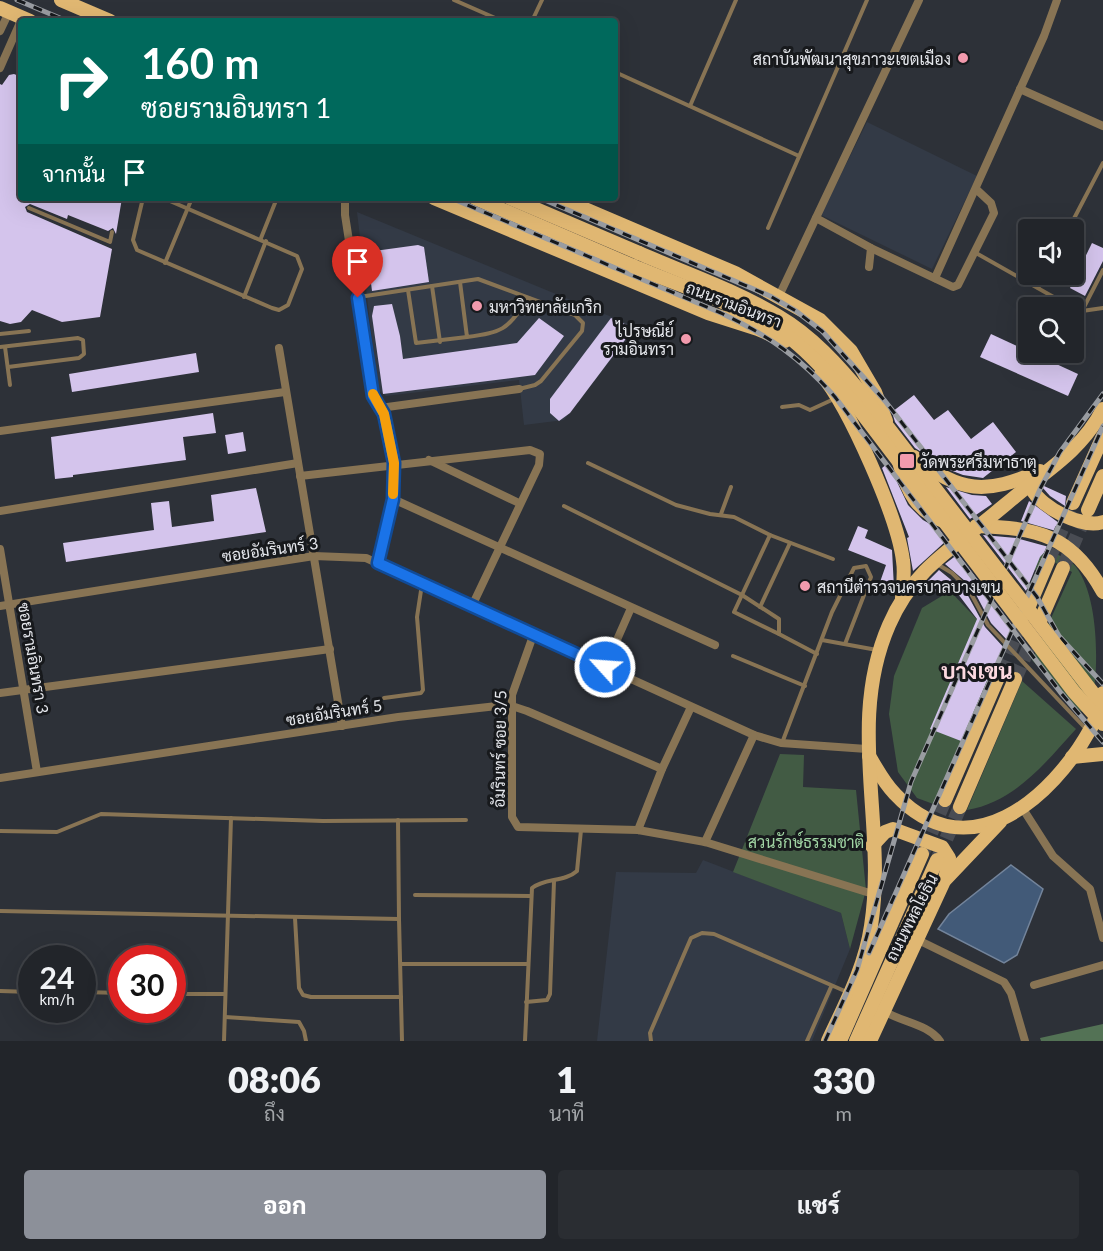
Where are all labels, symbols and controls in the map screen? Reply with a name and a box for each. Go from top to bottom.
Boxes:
text: 160 m [141,38,259,88]
icon: right [42,42,120,120]
place label: สถาบันพัฒนาสุขภาวะเขตเมือง [753,49,951,71]
marker: สถาบันพัฒนาสุขภาวะเขตเมือง [956,51,970,65]
text: ซอยรามอินทรา 1 [141,91,331,124]
icon: arrive [118,156,151,189]
text: จากนั้น [42,160,106,187]
map controls [1018,219,1084,363]
button: sound [1018,219,1084,285]
pin [332,236,383,298]
icon: arrive [341,245,374,278]
street label: ถนนรามอินทรา [684,277,784,331]
place label: มหาวิทยาลัยเกริก [489,297,602,316]
button: search [1018,297,1084,363]
marker: มหาวิทยาลัยเกริก [470,299,484,313]
place label: ไปรษณีย์ รามอินทรา [603,319,674,358]
marker: ไปรษณีย์ รามอินทรา [679,332,693,346]
place label: วัดพระศรีมหาธาตุ [920,451,1037,474]
marker: วัดพระศรีมหาธาตุ [898,452,916,470]
street label: ซอยอัมรินทร์ 3 [220,531,319,565]
place label: สถานีตำรวจนครบาลบางเขน [817,576,1001,596]
marker: สถานีตำรวจนครบาลบางเขน [798,579,812,593]
street label: ซอยรามอินทรา 3 [15,601,53,715]
position arrow [573,635,637,699]
district label: บางเขน [941,657,1013,684]
street label: อัมรินทร์ ซอย 3/5 [486,690,510,808]
street label: ซอยอัมรินทร์ 5 [284,693,383,729]
park label: สวนรักษ์ธรรมชาติ [748,830,864,851]
street label: ถนนพหลโยธิน [880,870,941,964]
speed limit sign: 30 [108,945,186,1023]
text: 24 [40,959,74,995]
text: km/h [39,990,75,1008]
text: 08:06 [228,1057,321,1101]
text: 1 [556,1057,577,1101]
text: 330 [812,1058,875,1102]
text: ถึง [264,1101,285,1125]
text: นาที [549,1101,585,1125]
text: m [836,1101,852,1125]
button: ออก [24,1170,546,1239]
button: แชร์ [558,1170,1079,1239]

